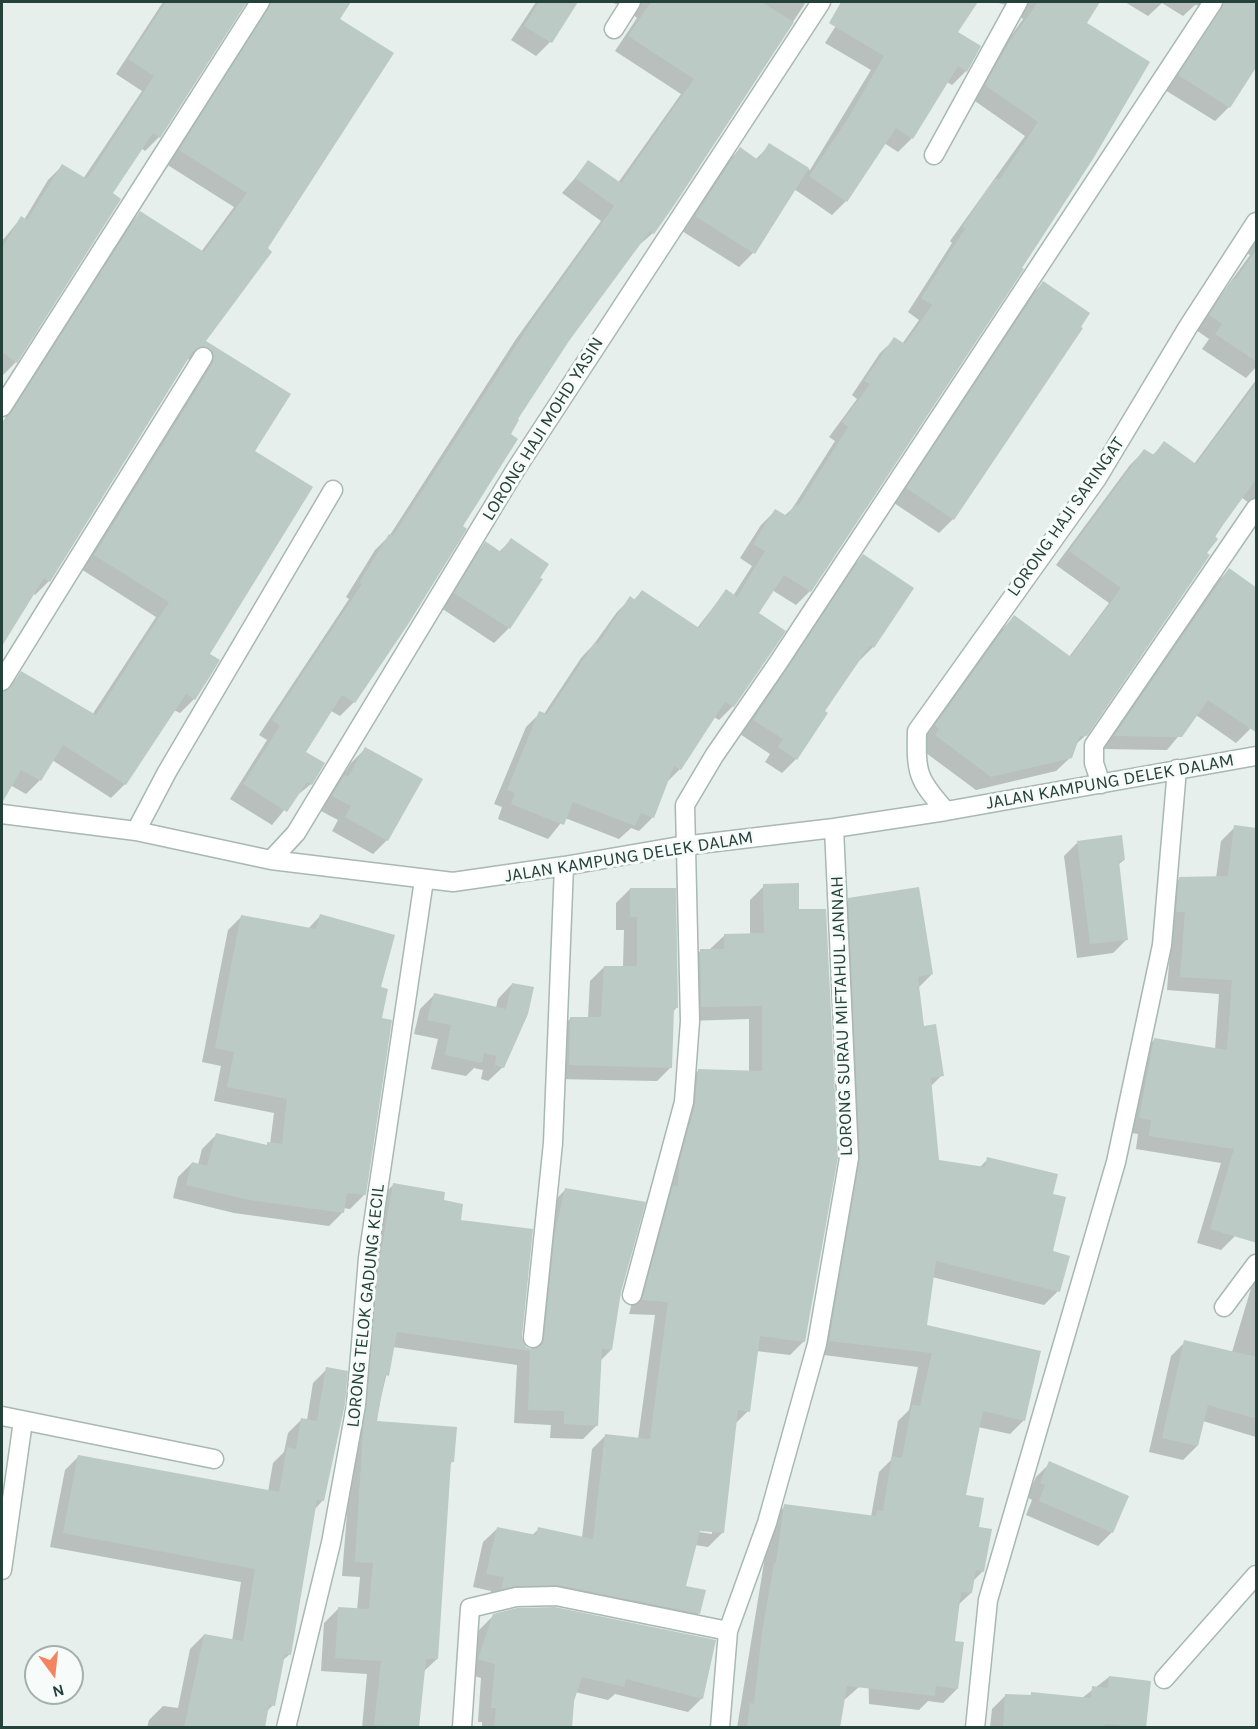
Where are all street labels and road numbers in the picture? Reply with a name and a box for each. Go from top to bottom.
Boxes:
street label: LORONG HAJI MOHD YASIN [478,333,608,525]
street label: LORONG HAJI SARINGAT [1003,433,1129,601]
street label: JALAN KAMPUNG DELEK DALAM [984,750,1236,814]
street label: JALAN KAMPUNG DELEK DALAM [503,827,755,887]
street label: LORONG SURAU MIFTAHUL JANNAH [826,876,858,1156]
street label: LORONG TELOK GADUNG KECIL [342,1183,390,1429]

